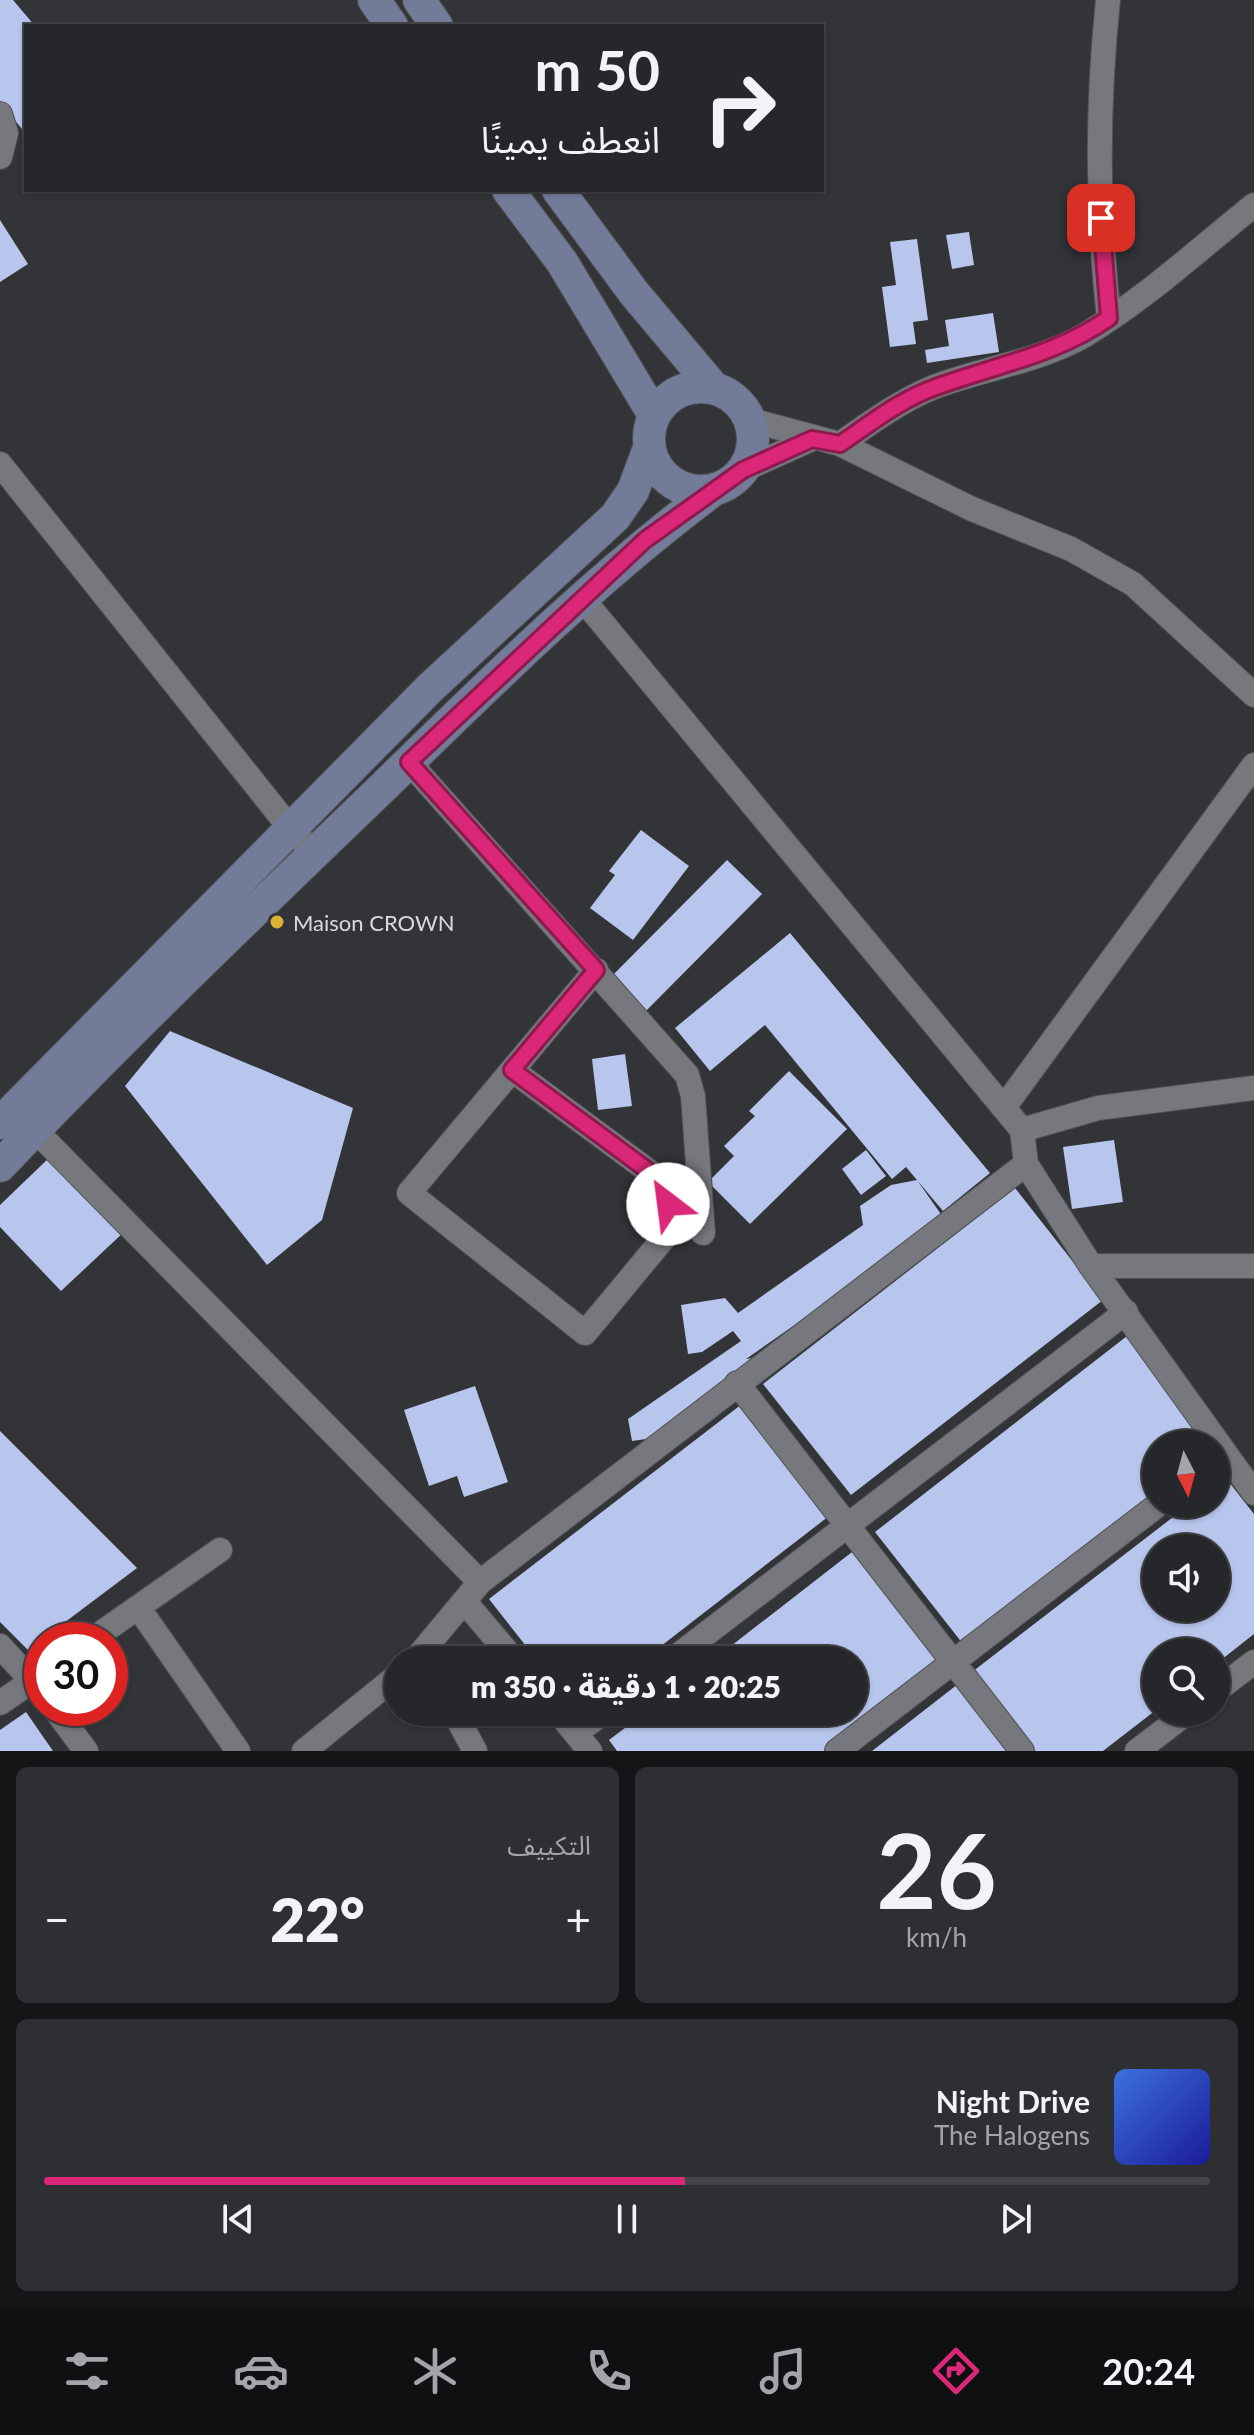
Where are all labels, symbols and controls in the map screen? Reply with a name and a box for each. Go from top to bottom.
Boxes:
text: 50 m [535,36,660,103]
icon: right [688,56,792,160]
text: انعطف يمينًا [481,117,660,161]
pin [1067,184,1135,252]
icon: arrive [1079,196,1123,240]
place label: Maison CROWN [293,909,455,936]
marker: Maison CROWN [268,913,286,931]
position arrow [626,1162,710,1246]
north arrow [1142,1430,1230,1518]
map controls [1142,1430,1230,1726]
button: sound [1142,1534,1230,1622]
speed limit sign: 30 [24,1622,128,1726]
button: search [1142,1638,1230,1726]
text: 20:25 · 1 دقيقة · 350 m [471,1668,781,1704]
text: 26 [876,1806,997,1931]
text: التكييف [507,1829,591,1861]
text: 22° [270,1883,365,1955]
text: − [44,1893,70,1945]
text: + [565,1893,591,1945]
text: km/h [906,1921,967,1953]
text: Night Drive [936,2083,1090,2119]
text: The Halogens [934,2119,1090,2151]
icon: previous [216,2197,260,2241]
icon: pause [605,2197,649,2241]
icon: next [994,2197,1038,2241]
icon: filters [59,2343,115,2399]
icon: car [233,2343,289,2399]
icon: climate [407,2343,463,2399]
icon: phone [581,2343,637,2399]
icon: music [755,2343,811,2399]
icon: directions [928,2343,984,2399]
text: 20:24 [1102,2349,1195,2393]

